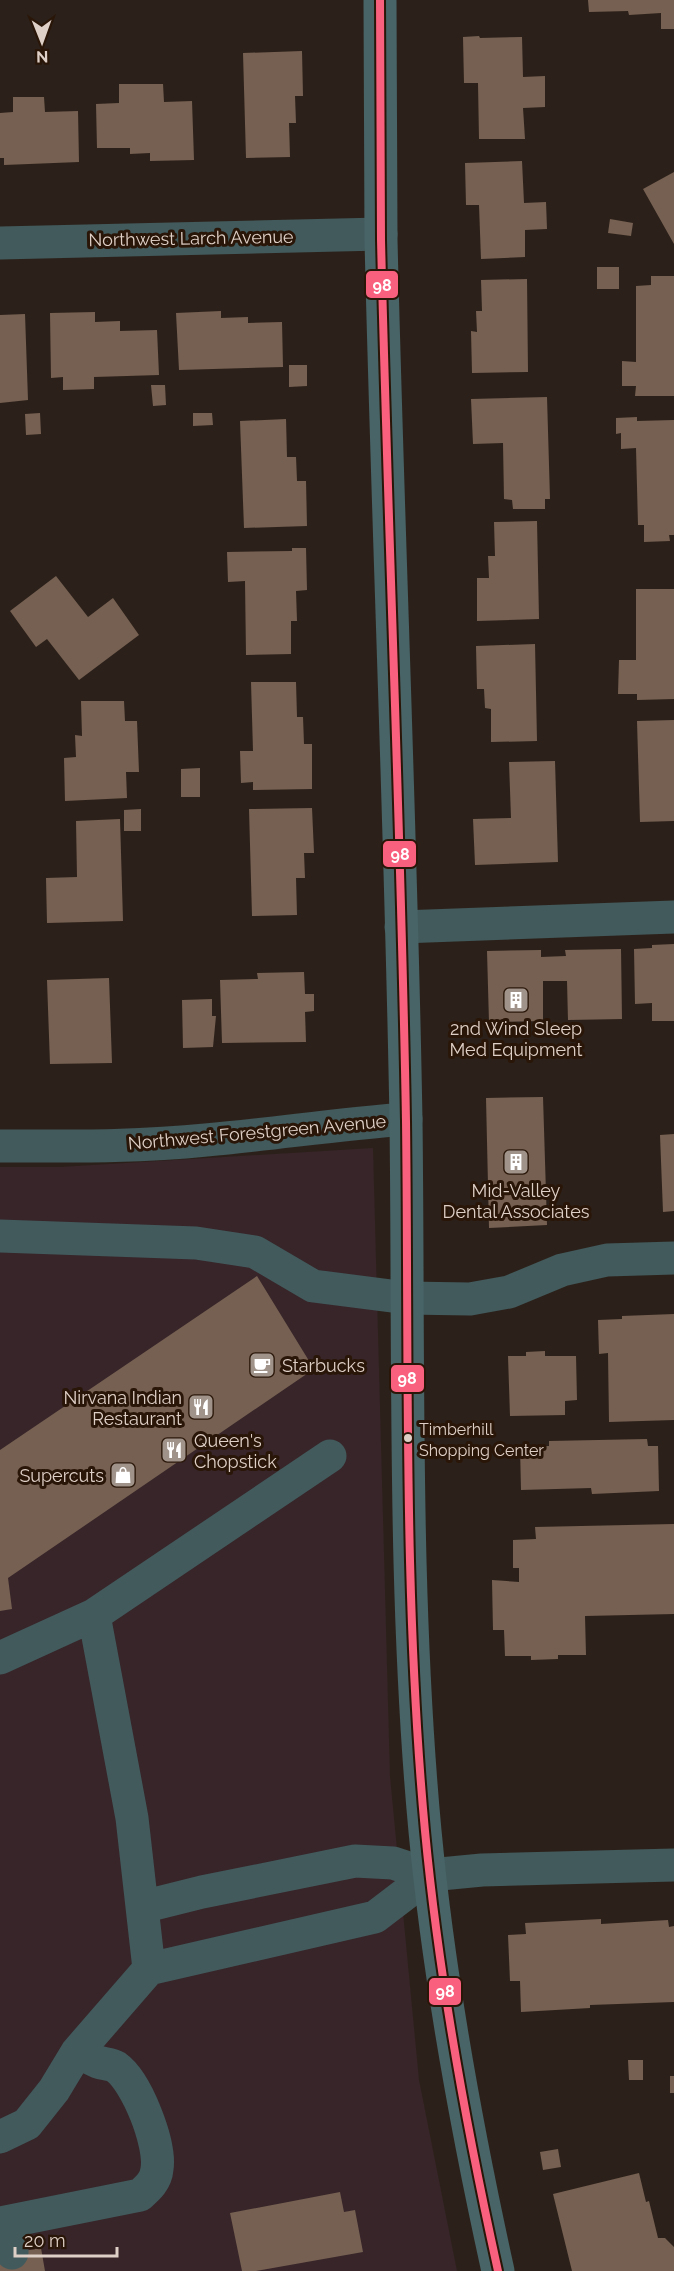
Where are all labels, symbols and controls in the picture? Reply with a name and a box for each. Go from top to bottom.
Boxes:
north arrow [12,12,72,72]
text: N [36,47,49,66]
street label: Northwest Larch Avenue [88,226,294,250]
line badge: 98 [365,270,399,299]
text: 98 [372,276,392,295]
line badge: 98 [382,840,417,868]
text: 98 [390,845,410,864]
building icon: 2nd Wind Sleep Med Equipment [501,985,531,1015]
place label: 2nd Wind Sleep Med Equipment [449,1018,583,1060]
street label: Northwest Forestgreen Avenue [127,1110,387,1154]
building icon: Mid-Valley Dental Associates [501,1147,531,1177]
place label: Mid-Valley Dental Associates [443,1180,590,1222]
cafe icon: Starbucks [247,1350,277,1380]
place label: Starbucks [282,1355,365,1376]
line badge: 98 [390,1364,425,1393]
text: 98 [397,1369,417,1388]
place label: Nirvana Indian Restaurant [63,1387,182,1429]
restaurant icon: Nirvana Indian Restaurant [186,1392,216,1422]
place label: Timberhill Shopping Center [419,1420,544,1460]
place label: Queen's Chopstick [194,1430,277,1472]
marker: Timberhill Shopping Center [402,1432,414,1444]
restaurant icon: Queen's Chopstick [159,1435,189,1465]
shop icon: Supercuts [108,1460,138,1490]
place label: Supercuts [19,1465,104,1486]
line badge: 98 [428,1977,462,2006]
text: 98 [435,1982,455,2001]
scale bar [15,2220,117,2258]
text: 20 m [24,2230,66,2251]

